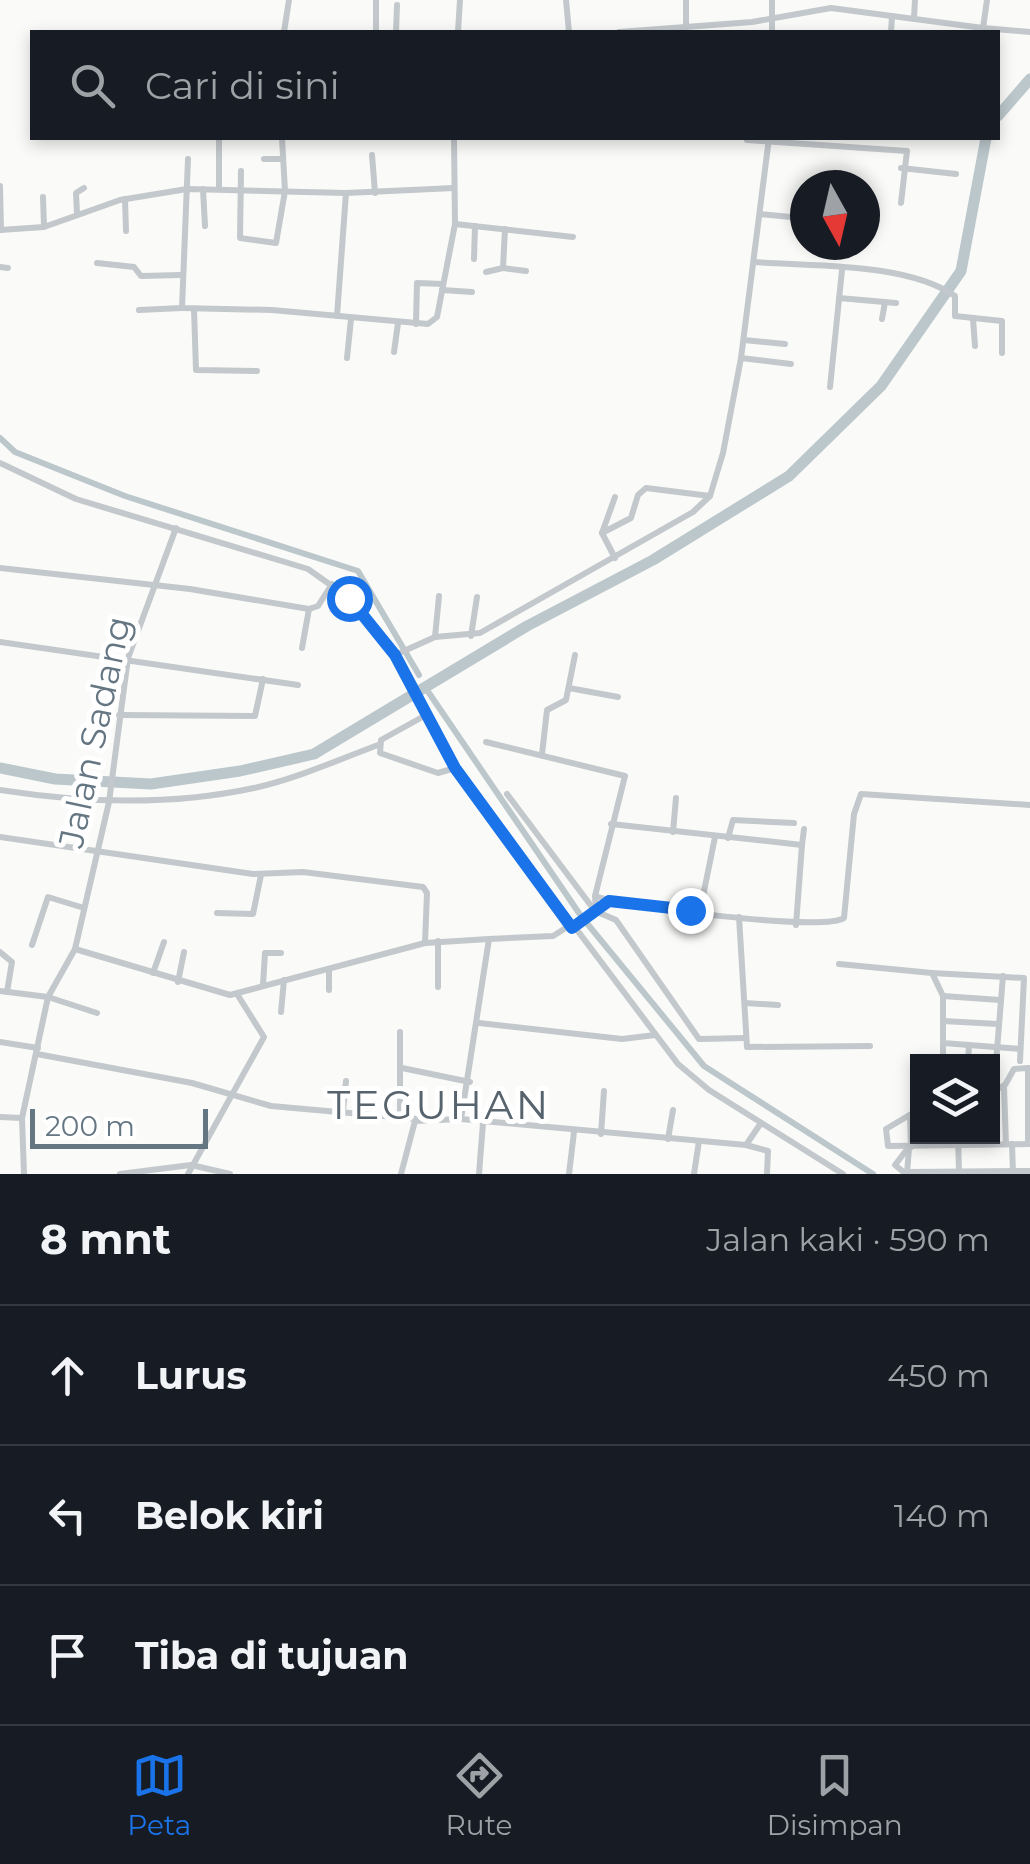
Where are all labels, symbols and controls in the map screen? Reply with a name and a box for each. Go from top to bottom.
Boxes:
search box [30,30,1000,140]
icon: search [65,58,120,113]
text: Cari di sini [145,62,340,109]
north arrow [790,170,880,260]
route start [327,576,373,622]
street label: Jalan Sadang [49,612,140,852]
route end [668,888,714,934]
map controls [910,1054,1000,1144]
button: layers [910,1054,1000,1144]
district label: TEGUHAN [327,1080,551,1129]
scale bar [30,1104,208,1148]
text: 200 m [45,1109,135,1143]
text: 8 mnt [40,1213,171,1265]
text: Jalan kaki · 590 m [706,1220,990,1259]
icon: ahead [40,1348,95,1403]
text: Lurus [135,1352,247,1399]
text: 450 m [887,1356,990,1395]
icon: left [40,1488,95,1543]
text: Belok kiri [135,1492,324,1539]
text: 140 m [894,1496,990,1535]
icon: arrive [40,1628,95,1683]
text: Tiba di tujuan [135,1632,409,1679]
tab: Peta [127,1748,191,1842]
tab: Rute [446,1748,512,1842]
tab: Disimpan [767,1748,903,1842]

